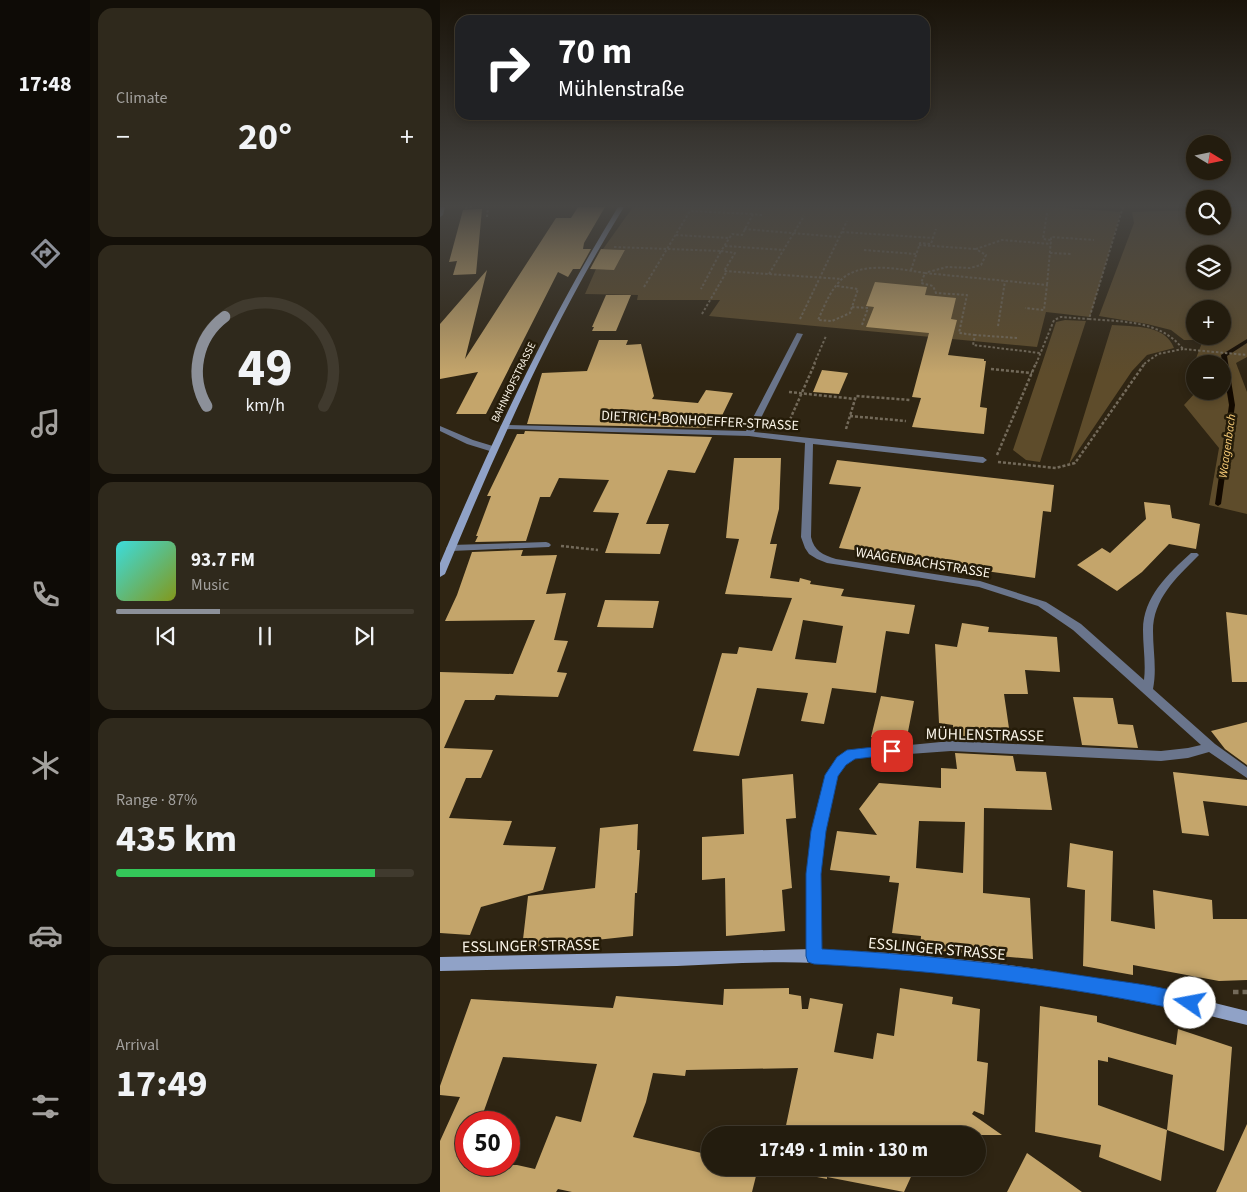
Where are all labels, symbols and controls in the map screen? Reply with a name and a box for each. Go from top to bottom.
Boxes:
text: 70 m [558,27,632,77]
icon: right [475,35,540,100]
text: 17:48 [18,68,72,100]
text: Mühlenstraße [558,73,685,105]
text: Climate [116,87,167,109]
text: 20° [238,110,292,164]
text: − [116,117,130,157]
text: + [400,117,414,157]
north arrow [1186,135,1231,180]
map controls [1186,135,1231,400]
button: search [1186,190,1231,235]
icon: directions [28,236,63,271]
button: layers [1186,245,1231,290]
button: + [1186,300,1231,345]
text: 49 [238,332,292,406]
street label: BAHNHOFSTRASSE [488,339,539,425]
button: − [1186,355,1231,400]
text: km/h [245,393,285,418]
icon: music [28,406,63,441]
street label: DIETRICH-BONHOEFFER-STRASSE [601,406,799,436]
water label: Waagenbach [1215,413,1240,479]
street label: WAAGENBACHSTRASSE [854,542,992,584]
text: 93.7 FM [191,547,255,574]
text: Music [191,574,229,596]
icon: phone [28,577,63,612]
icon: previous [152,622,180,650]
icon: pause [251,622,279,650]
icon: next [350,622,378,650]
street label: MÜHLENSTRASSE [925,723,1045,747]
pin [871,730,913,772]
icon: arrive [878,737,906,765]
icon: climate [28,748,63,783]
text: Range · 87% [116,789,197,811]
text: 435 km [116,812,237,866]
icon: car [28,918,63,953]
street label: ESSLINGER STRASSE [867,932,1007,966]
street label: ESSLINGER STRASSE [462,934,600,958]
position arrow [1163,976,1215,1028]
text: Arrival [116,1034,159,1056]
text: 17:49 [116,1057,208,1111]
icon: filters [28,1089,63,1124]
speed limit sign: 50 [455,1111,520,1176]
text: 17:49 · 1 min · 130 m [759,1137,928,1164]

